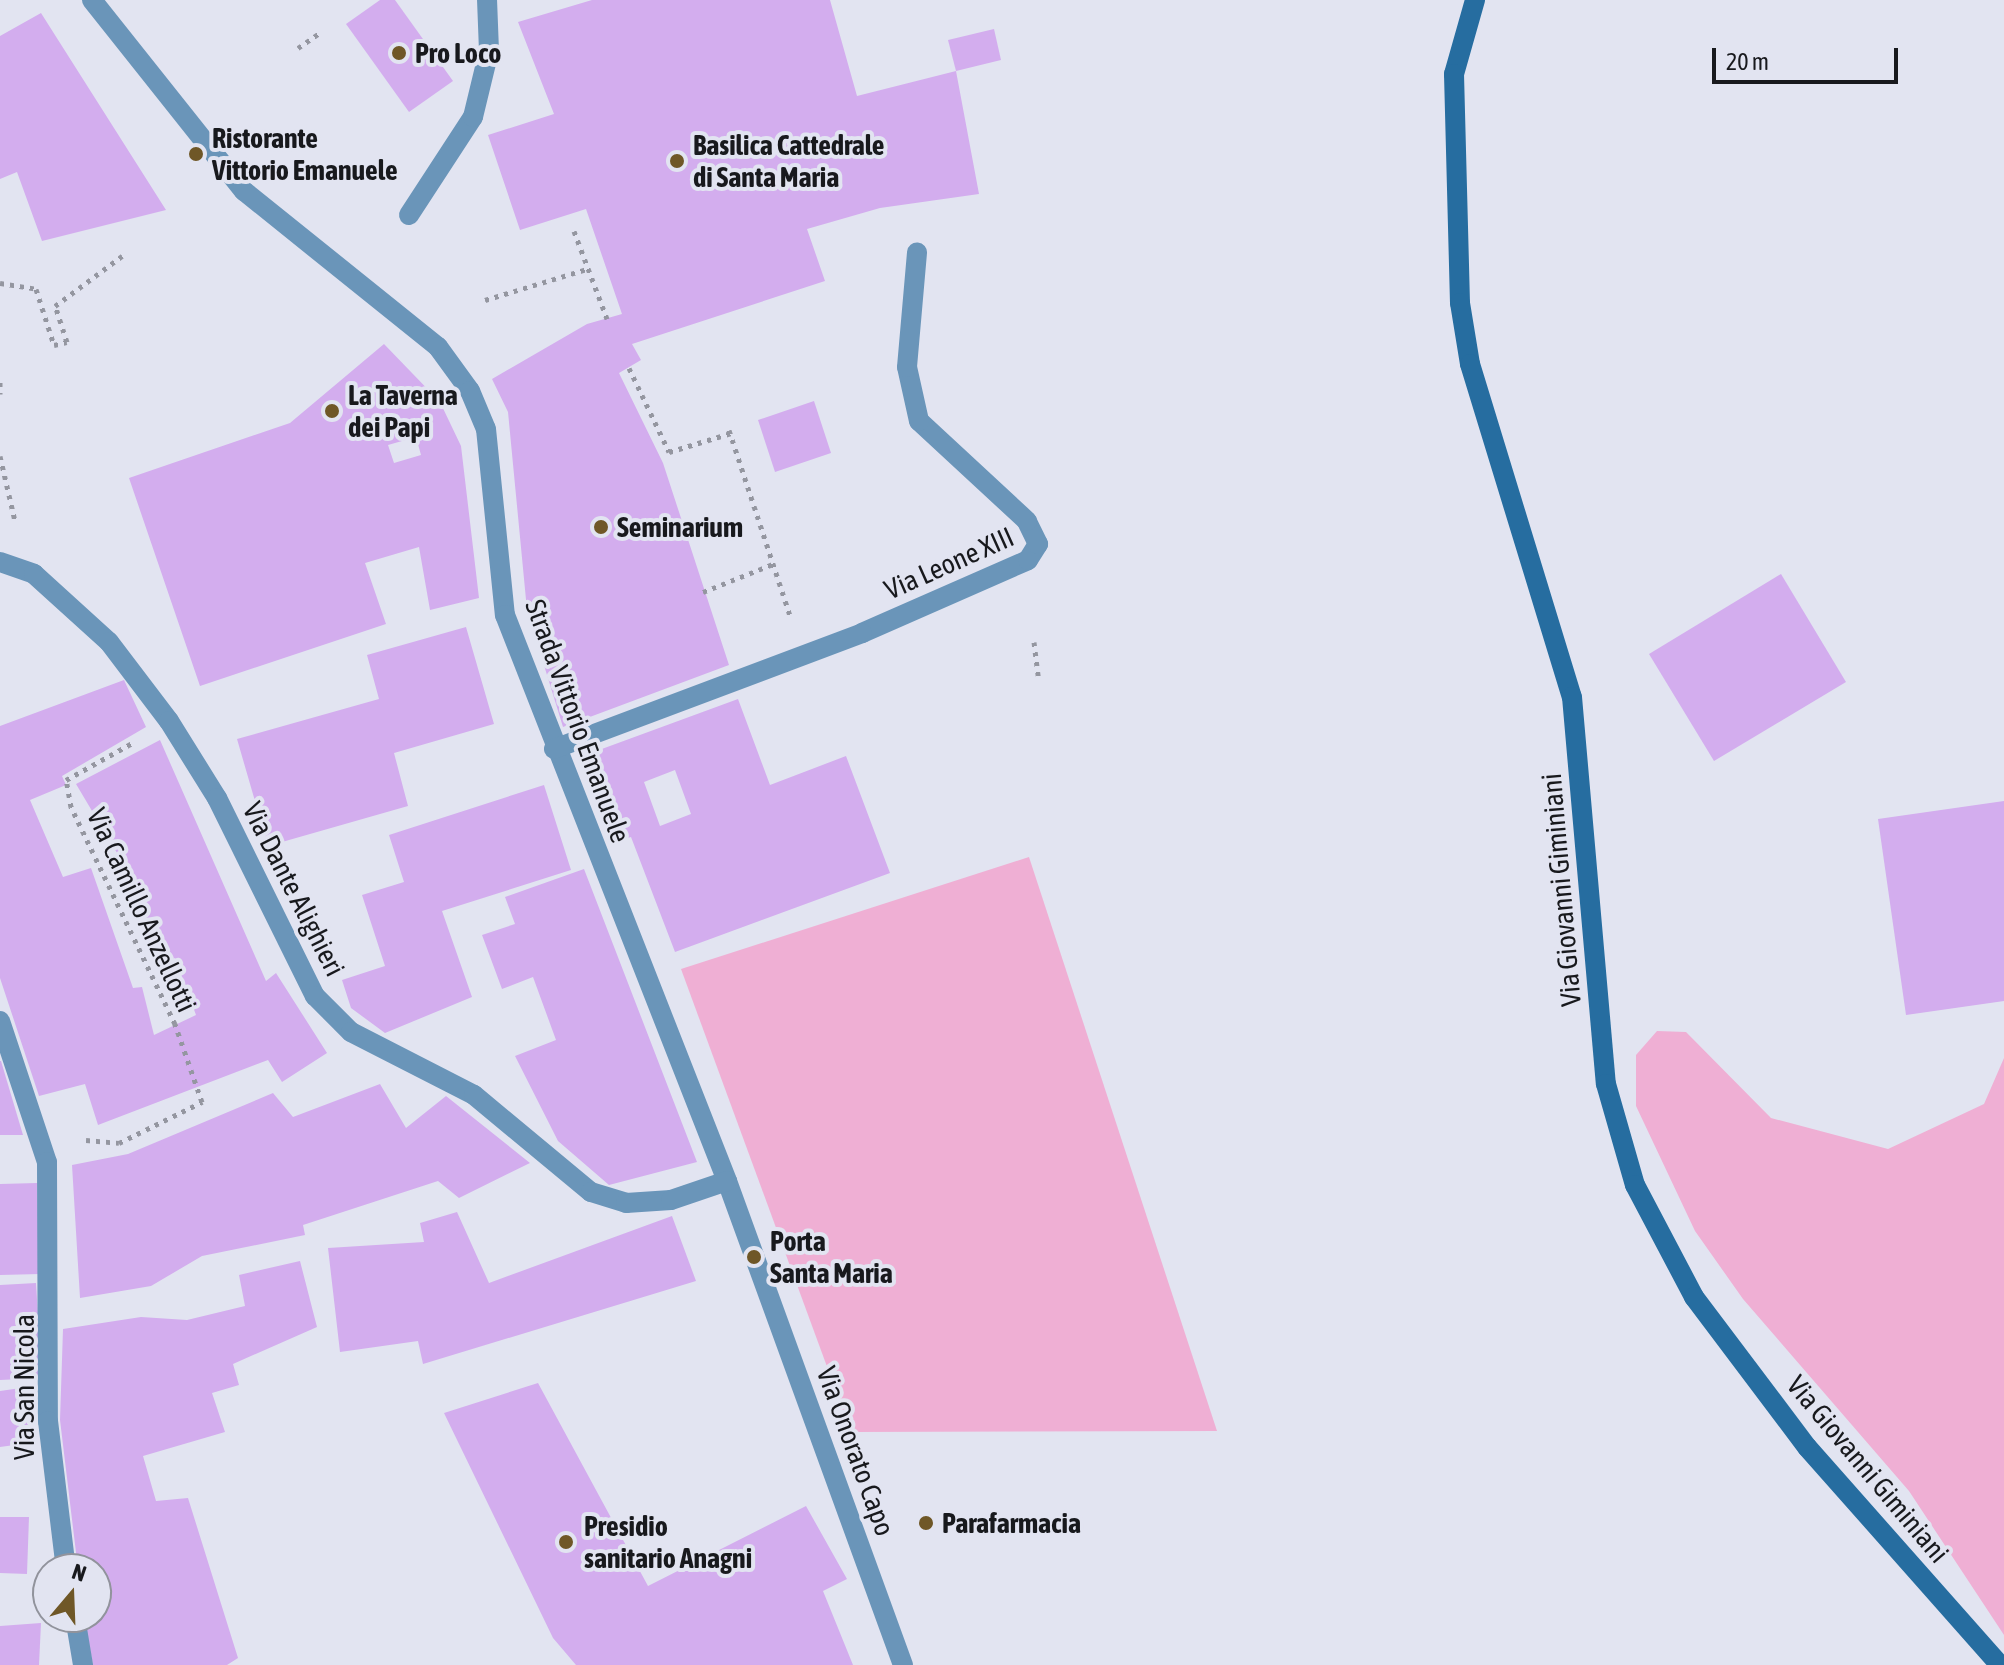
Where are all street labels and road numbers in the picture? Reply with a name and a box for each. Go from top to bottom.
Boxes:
street label: Via Leone XIII [879,520,1019,606]
street label: Strada Vittorio Emanuele [518,595,638,847]
street label: Via Giovanni Giminiani [1534,772,1588,1008]
street label: Via Dante Alighieri [236,796,352,982]
street label: Via Camillo Anzellotti [80,803,204,1017]
street label: Via San Nicola [7,1314,41,1460]
street label: Via Onorato Capo [810,1362,902,1540]
street label: Via Giovanni Giminiani [1780,1369,1956,1569]

